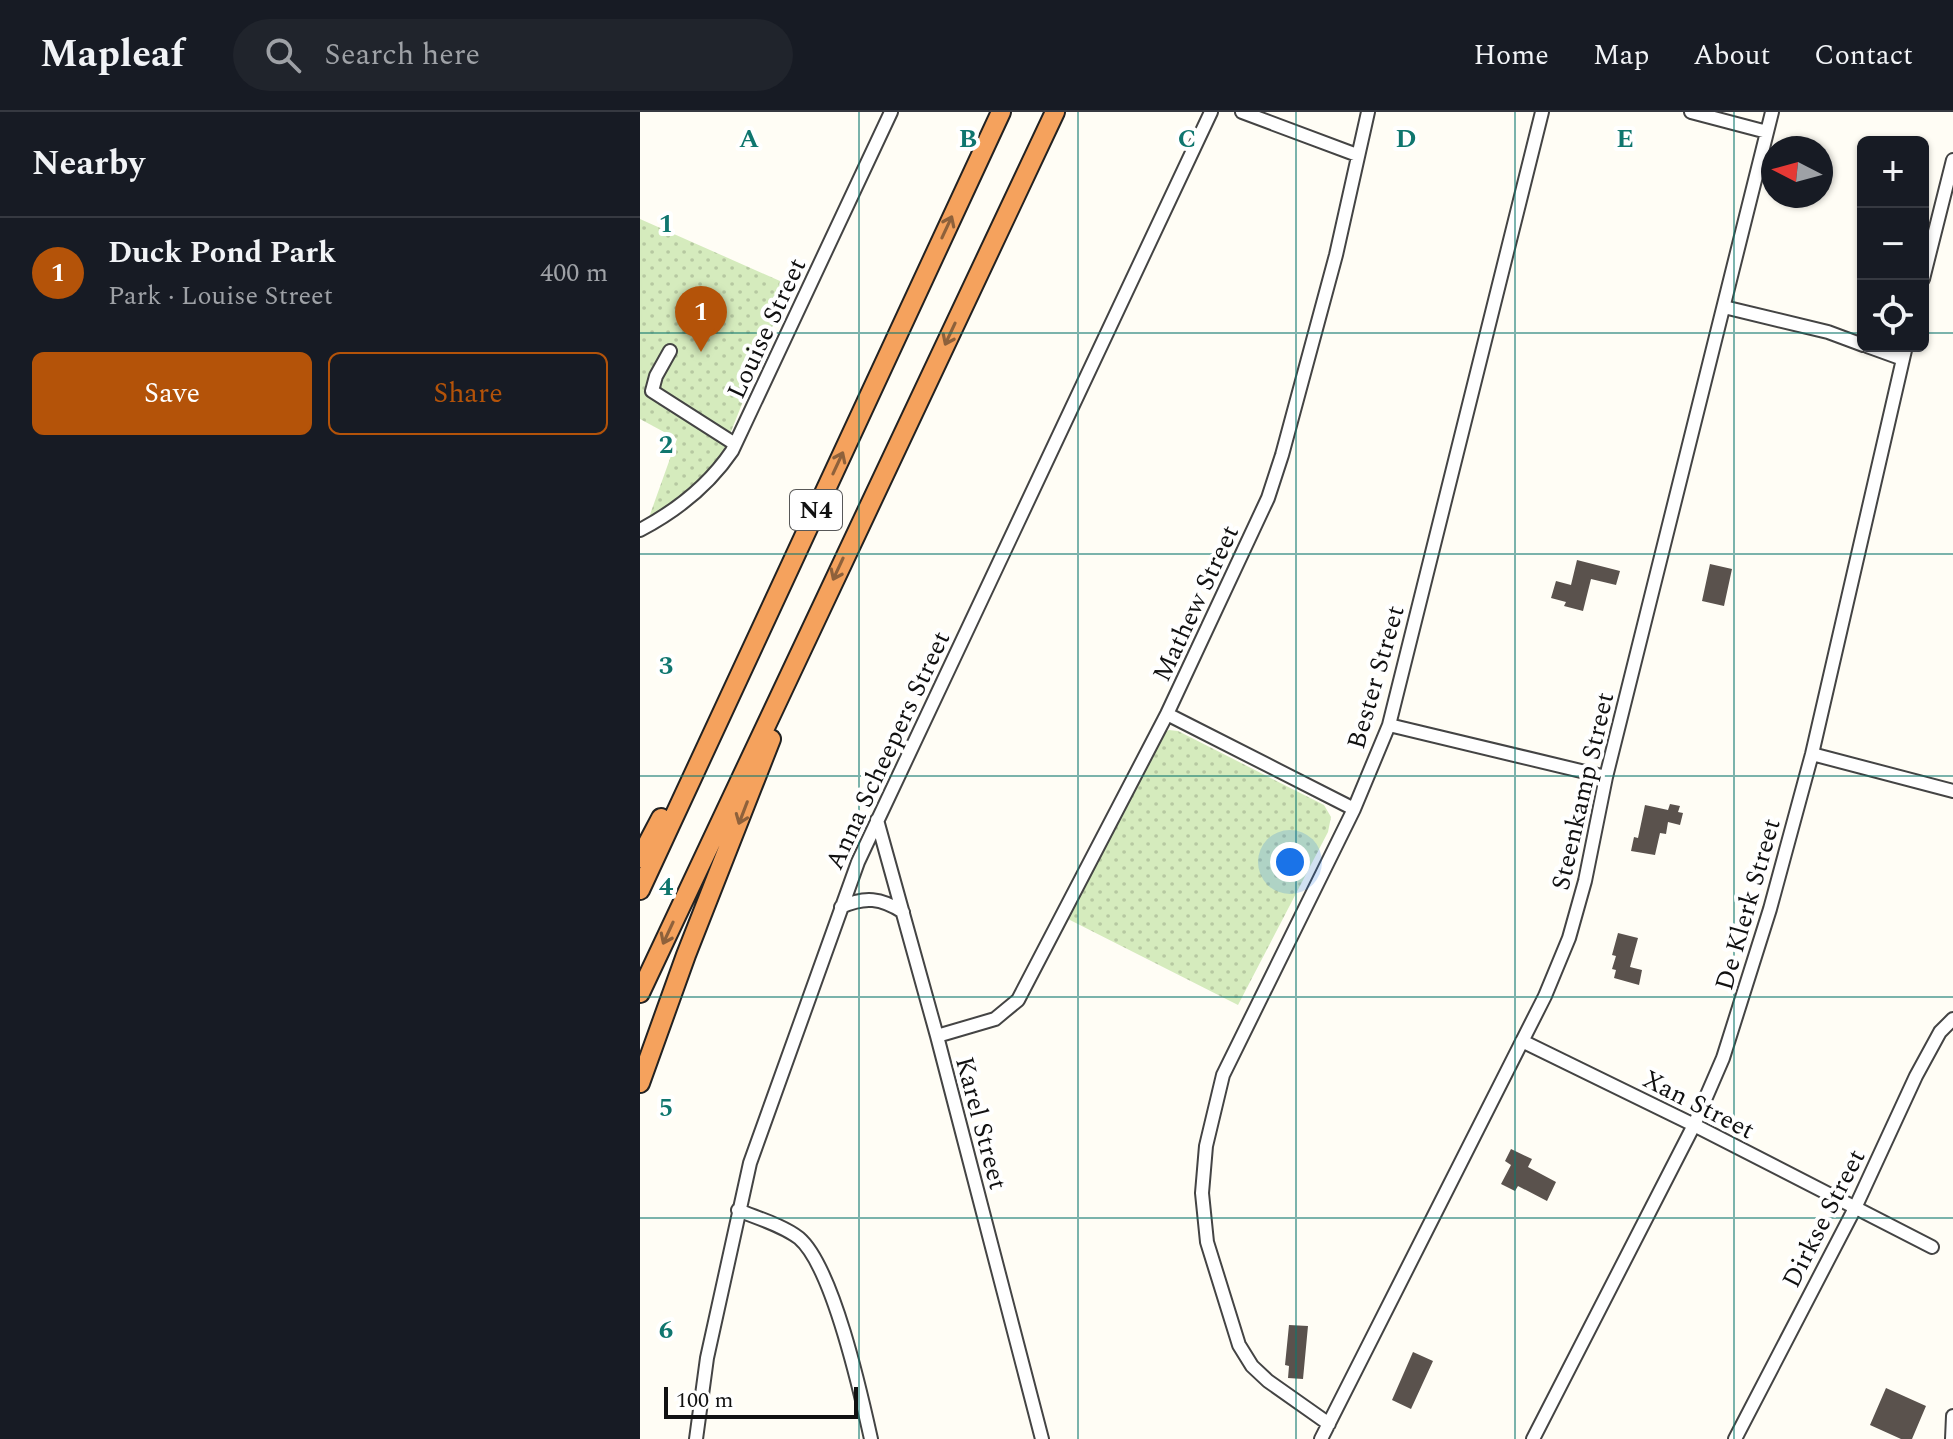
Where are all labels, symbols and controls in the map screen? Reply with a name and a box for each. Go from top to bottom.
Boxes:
search box [233,19,793,91]
text: Mapleaf [40,26,185,84]
text: Search here [325,32,480,78]
icon: search [261,33,305,77]
text: Home [1473,34,1549,77]
text: Map [1593,34,1649,77]
text: About [1693,34,1770,77]
text: Contact [1814,34,1913,77]
text: A [739,119,759,159]
text: B [959,119,977,159]
text: C [1178,119,1196,159]
text: D [1396,119,1416,159]
text: E [1616,119,1634,159]
north arrow [1761,136,1833,208]
map controls [1857,136,1929,352]
button: + [1857,136,1929,208]
text: Nearby [32,138,145,190]
text: 1 [659,204,673,244]
button: − [1857,208,1929,280]
one-way arrow [940,216,955,240]
text: Duck Pond Park [108,230,336,276]
street label: Louise Street [717,251,817,406]
text: 1 [51,253,65,293]
text: 400 m [540,253,608,293]
text: Park · Louise Street [108,276,333,316]
button: locate [1857,280,1929,352]
pin: 1 [675,286,727,352]
one-way arrow [942,322,957,346]
button: Save [32,352,312,435]
button: Share [328,352,608,435]
text: 2 [659,425,673,465]
one-way arrow [831,452,846,476]
road number: N4 [790,490,842,530]
street label: Mathew Street [1142,518,1250,688]
one-way arrow [830,557,845,581]
street label: Bester Street [1336,601,1416,754]
street label: Anna Scheepers Street [815,624,961,877]
text: 3 [659,646,673,686]
street label: Steenkamp Street [1541,688,1625,894]
one-way arrow [735,800,749,825]
street label: De Klerk Street [1704,814,1792,995]
your location [1270,842,1310,882]
text: 4 [659,867,674,907]
one-way arrow [660,921,675,945]
street label: Karel Street [944,1052,1018,1194]
street label: Xan Street [1635,1060,1762,1150]
text: 5 [659,1088,673,1128]
street label: Dirkse Street [1772,1142,1876,1295]
text: 6 [659,1310,673,1350]
scale bar [664,1383,858,1419]
text: 100 m [676,1384,733,1417]

